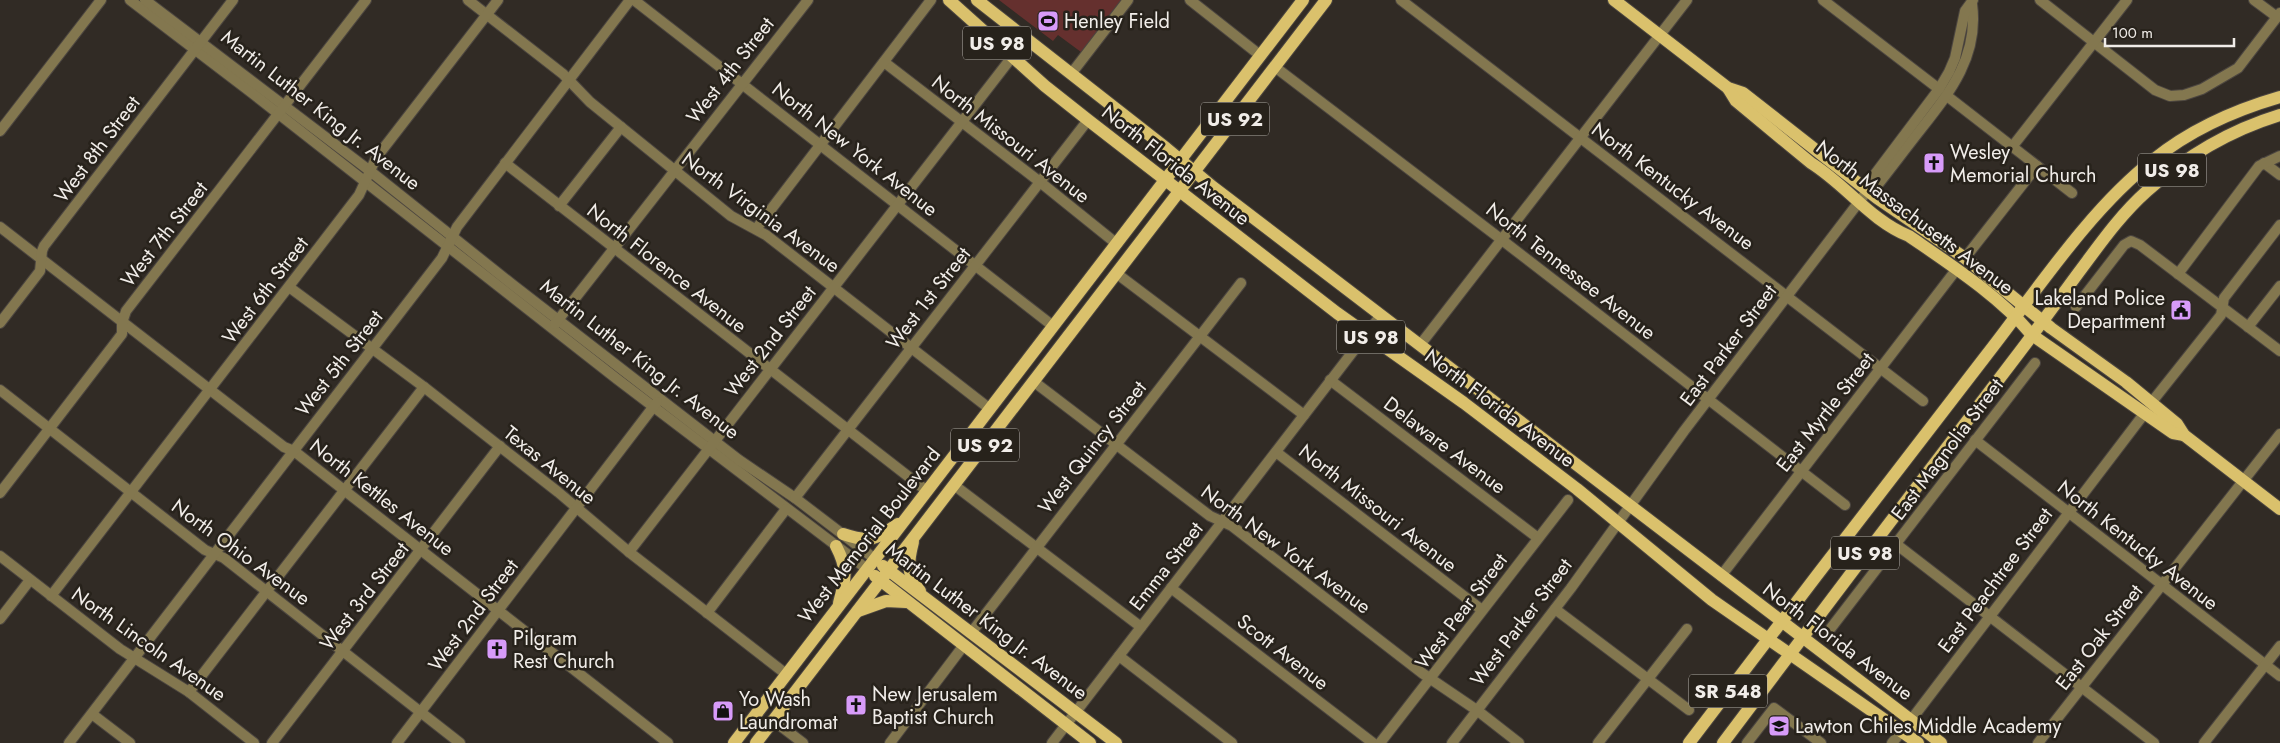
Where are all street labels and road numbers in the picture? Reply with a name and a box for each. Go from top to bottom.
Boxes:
street label: West 4th Street [680,11,781,130]
street label: Martin Luther King Jr. Avenue [215,23,427,198]
road number: US 98 [963,26,1031,59]
street label: North Missouri Avenue [925,68,1096,211]
street label: North New York Avenue [765,75,944,224]
street label: West 8th Street [48,90,147,209]
street label: North Florida Avenue [1095,98,1256,233]
road number: US 92 [1201,102,1269,136]
street label: North Kentucky Avenue [1585,115,1760,257]
street label: North Massachusetts Avenue [1810,133,2020,302]
street label: North Virginia Avenue [675,145,846,280]
road number: US 98 [2138,154,2206,186]
street label: West 7th Street [114,175,215,293]
street label: North Tennessee Avenue [1480,196,1662,347]
street label: North Florence Avenue [581,197,753,340]
street label: West 6th Street [215,230,316,350]
street label: West 1st Street [879,241,978,356]
street label: Martin Luther King Jr. Avenue [534,272,746,447]
street label: East Parker Street [1673,278,1784,412]
street label: West 2nd Street [718,279,823,403]
street label: West 5th Street [289,304,390,423]
road number: US 98 [1337,321,1405,354]
street label: North Florida Avenue [1419,342,1581,475]
street label: East Myrtle Street [1769,346,1882,478]
street label: East Magnolia Street [1884,372,2011,526]
street label: West Quincy Street [1031,375,1154,520]
street label: Delaware Avenue [1378,390,1512,501]
street label: Texas Avenue [497,419,602,512]
road number: US 92 [951,428,1019,462]
street label: North Kettles Avenue [303,432,460,563]
street label: North Missouri Avenue [1292,437,1463,580]
street label: West Memorial Boulevard [791,441,947,630]
street label: North Kentucky Avenue [2051,473,2224,618]
street label: North New York Avenue [1195,478,1377,621]
street label: North Ohio Avenue [165,492,316,613]
street label: East Peachtree Street [1931,501,2060,659]
street label: Emma Street [1122,516,1210,617]
street label: West 3rd Street [313,536,416,657]
street label: Martin Luther King Jr. Avenue [880,536,1094,707]
road number: US 98 [1831,536,1899,570]
street label: West Pear Street [1408,547,1515,675]
street label: West Parker Street [1464,552,1579,692]
street label: West 2nd Street [421,553,526,678]
street label: North Florida Avenue [1757,575,1919,708]
street label: East Oak Street [2049,578,2150,696]
street label: North Lincoln Avenue [65,580,232,709]
street label: Scott Avenue [1231,607,1335,697]
road number: SR 548 [1689,674,1767,708]

